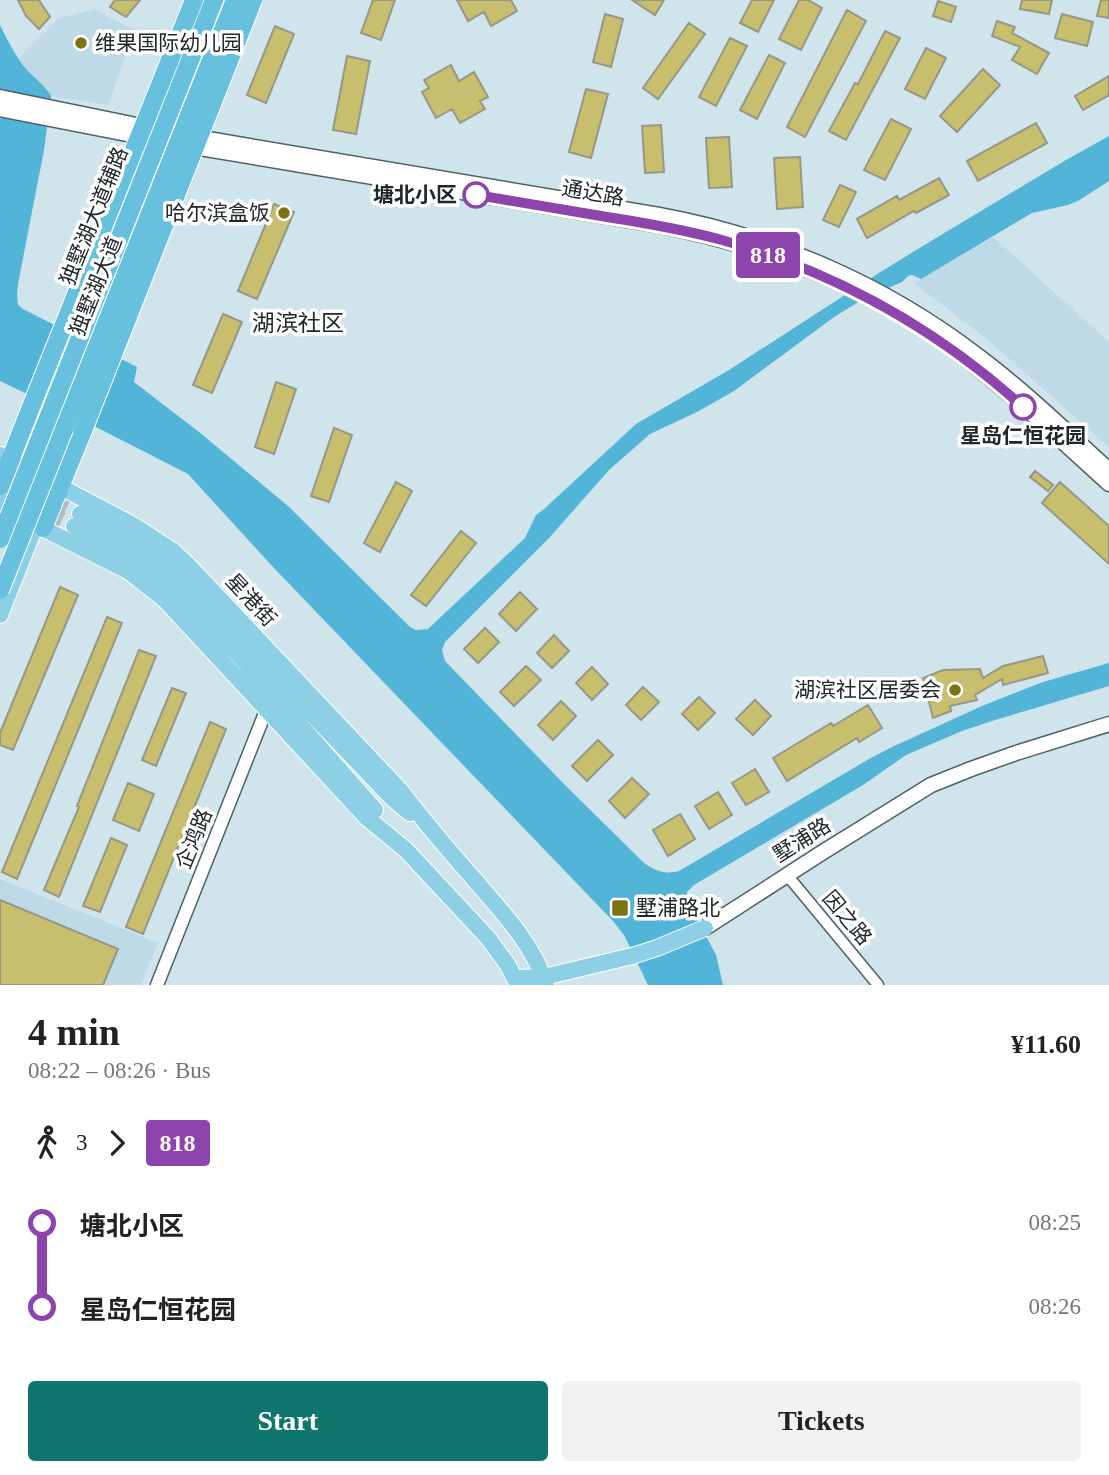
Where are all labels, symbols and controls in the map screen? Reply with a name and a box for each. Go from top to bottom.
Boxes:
place label: 维果国际幼儿园 [95,31,242,55]
marker: 维果国际幼儿园 [73,35,89,51]
street label: 独墅湖大道辅路 [55,143,133,289]
street label: 通达路 [560,176,626,210]
marker: 塘北小区 [463,182,489,208]
place label: 塘北小区 [373,183,457,207]
place label: 哈尔滨盒饭 [165,201,270,225]
marker: 哈尔滨盒饭 [276,205,292,221]
line badge: 818 [728,232,808,278]
street label: 独墅湖大道 [65,233,127,339]
text: 818 [750,242,786,268]
district label: 湖滨社区 [252,311,344,336]
marker: 星岛仁恒花园 [1010,394,1036,420]
place label: 星岛仁恒花园 [960,424,1086,448]
street label: 星港街 [221,569,281,631]
place label: 湖滨社区居委会 [794,678,941,702]
marker: 湖滨社区居委会 [947,682,963,698]
street label: 企鸿路 [171,805,217,873]
street label: 墅浦路 [769,813,835,867]
street label: 因之路 [818,886,876,950]
place label: 墅浦路北 [636,896,720,920]
marker: 墅浦路北 [610,898,630,918]
text: 4 min [28,1011,120,1053]
text: ¥11.60 [1011,1030,1081,1059]
text: 08:22 – 08:26 · Bus [28,1058,211,1083]
icon: walk [28,1124,66,1162]
icon: forward [98,1124,136,1162]
text: 3 [76,1130,88,1155]
text: 818 [160,1130,196,1156]
text: 08:25 [1029,1210,1081,1235]
text: 塘北小区 [80,1212,184,1241]
text: 08:26 [1029,1294,1081,1319]
text: 星岛仁恒花园 [80,1296,236,1325]
button: Start [28,1381,548,1461]
button: Tickets [562,1381,1081,1461]

